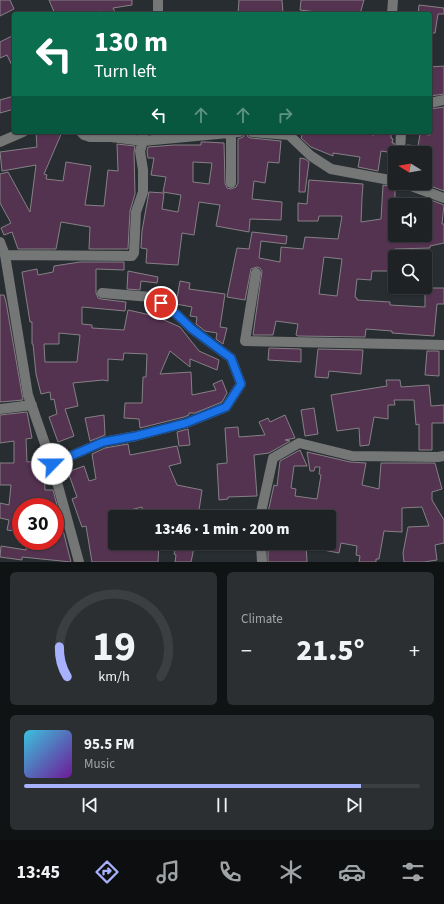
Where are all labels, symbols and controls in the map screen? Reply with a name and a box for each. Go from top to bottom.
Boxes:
text: 130 m [94,22,168,62]
icon: left [28,28,80,80]
text: Turn left [94,59,156,84]
icon: left [148,104,170,126]
icon: ahead [190,104,212,126]
icon: ahead [232,104,254,126]
icon: right [274,104,296,126]
north arrow [388,146,432,190]
map controls [388,146,432,294]
button: sound [388,198,432,242]
button: search [388,250,432,294]
pin [144,286,178,320]
icon: arrive [150,292,172,314]
position arrow [31,443,73,485]
speed limit sign: 30 [12,498,64,550]
text: 13:46 · 1 min · 200 m [155,519,289,540]
text: Climate [241,610,283,628]
text: 19 [92,616,135,676]
text: 21.5° [296,629,365,672]
text: − [241,635,252,667]
text: + [409,635,420,667]
text: km/h [98,665,129,686]
text: 95.5 FM [84,734,135,755]
text: Music [84,755,115,773]
icon: previous [79,794,101,816]
icon: pause [211,794,233,816]
icon: next [343,794,365,816]
icon: directions [93,858,121,886]
icon: music [154,858,182,886]
icon: phone [216,858,244,886]
icon: climate [277,858,305,886]
icon: car [338,858,366,886]
icon: filters [399,858,427,886]
text: 13:45 [17,860,60,885]

